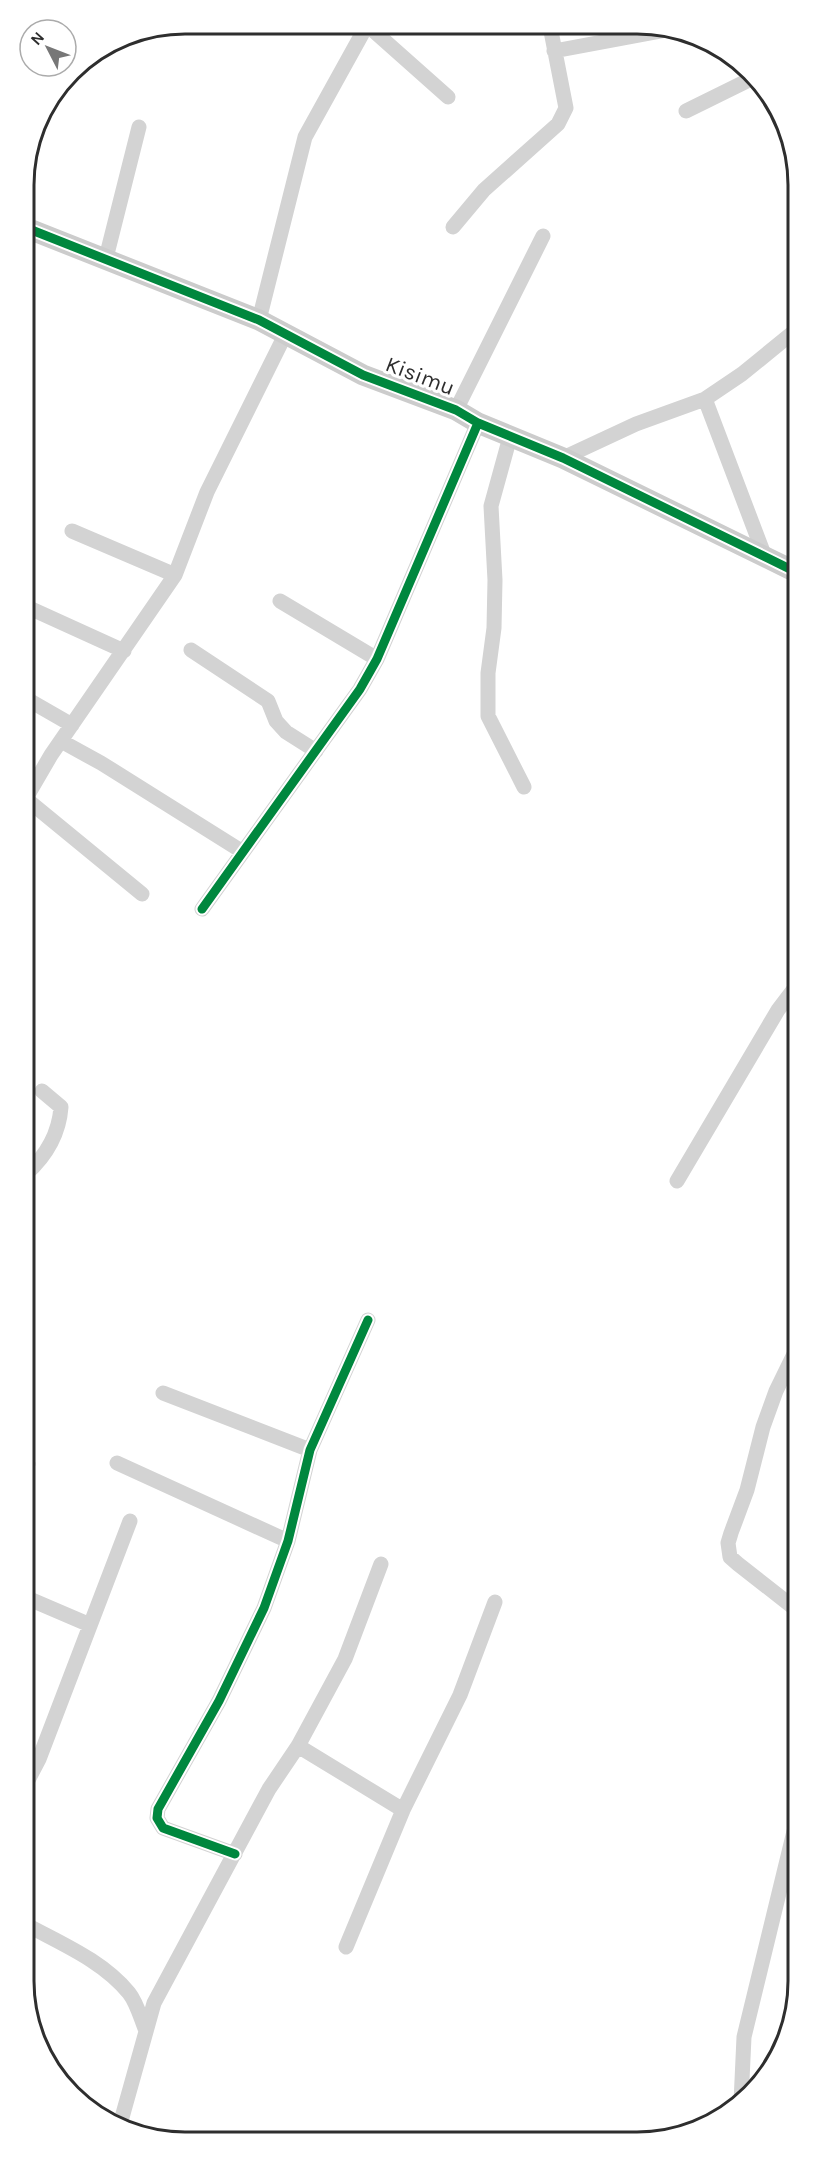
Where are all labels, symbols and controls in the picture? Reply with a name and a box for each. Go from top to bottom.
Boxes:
north arrow [18,18,78,78]
text: N [26,28,48,49]
street label: Kisimu [382,351,458,401]

